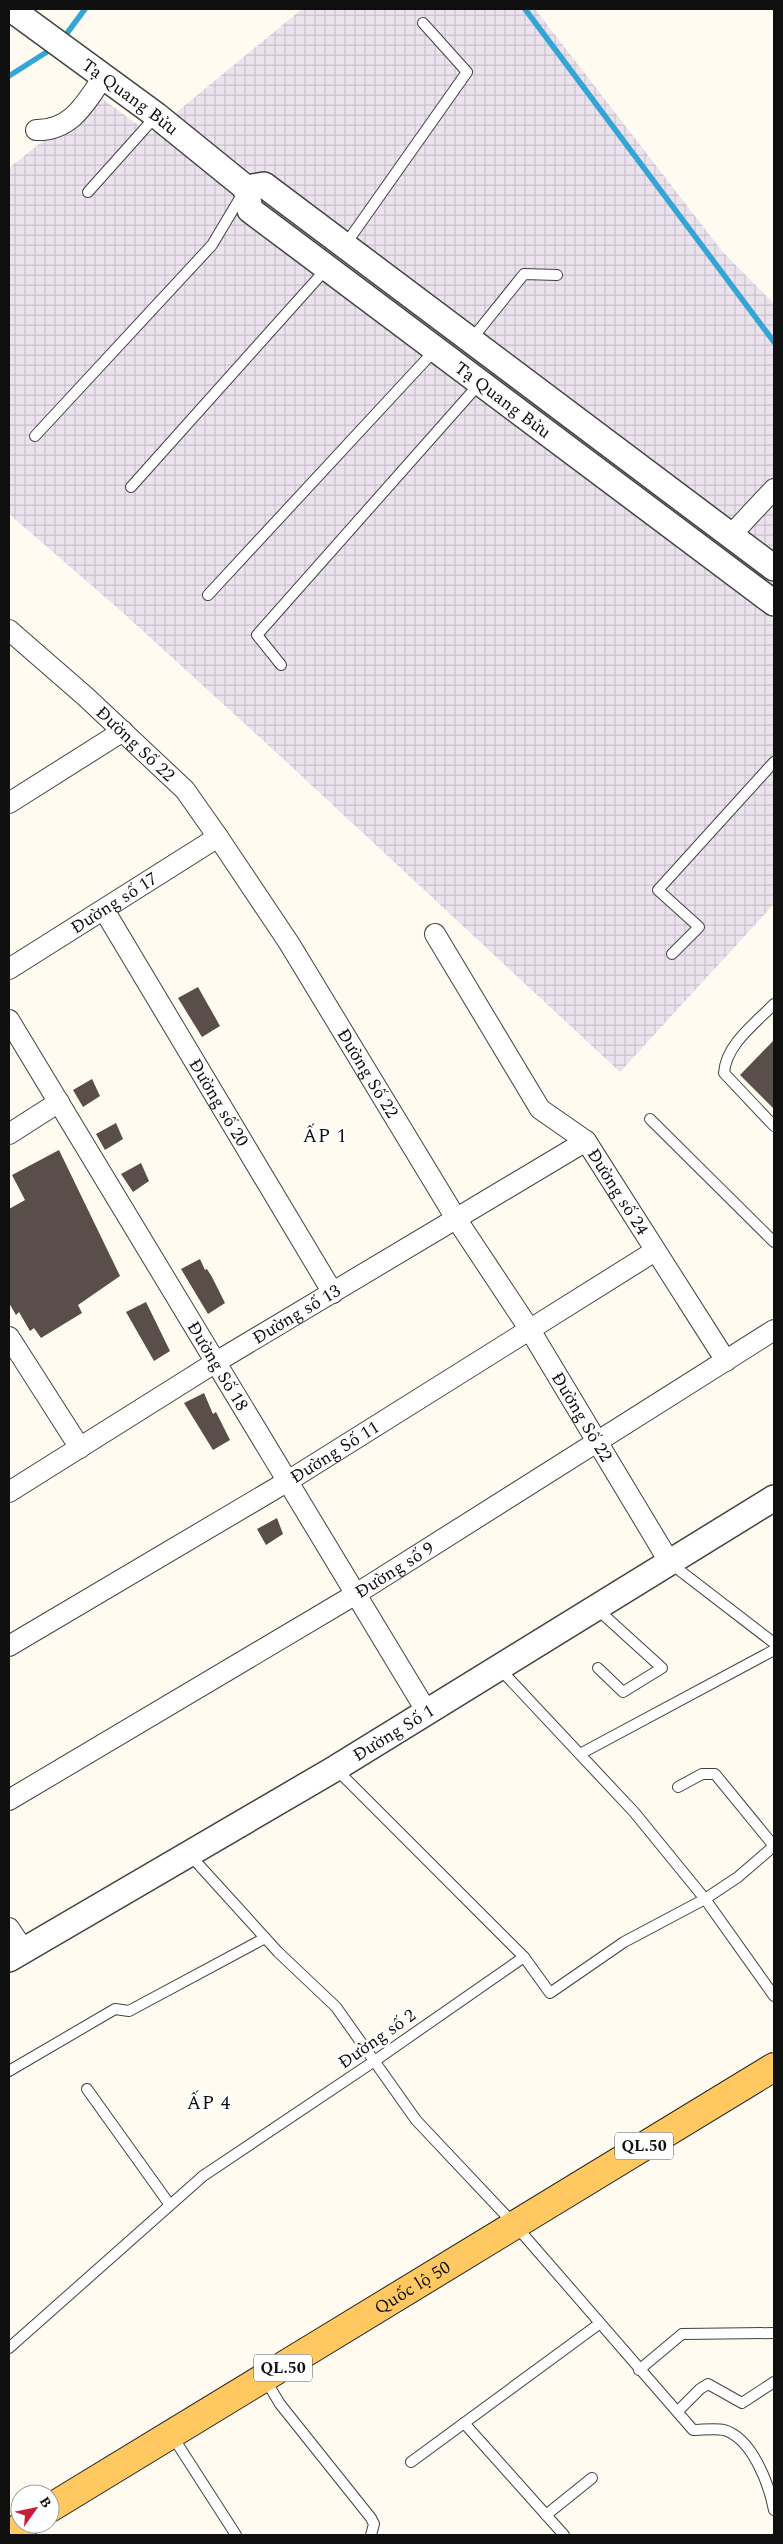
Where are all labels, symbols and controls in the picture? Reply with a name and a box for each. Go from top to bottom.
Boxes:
street label: Tạ Quang Bửu [76,52,185,142]
street label: Tạ Quang Bửu [449,354,557,445]
street label: Đường Số 22 [90,699,181,788]
street label: Đường số 17 [65,865,163,941]
street label: Đường Số 22 [330,1023,406,1123]
street label: Đường số 20 [182,1053,256,1151]
district label: ẤP 1 [303,1122,347,1151]
street label: Đường số 24 [580,1143,656,1240]
street label: Đường số 13 [247,1277,346,1351]
street label: Đường Số 18 [180,1316,255,1416]
street label: Đường Số 22 [545,1367,620,1467]
street label: Đường Số 11 [285,1414,384,1490]
street label: Đường số 9 [349,1534,439,1605]
street label: Đường Số 1 [347,1697,439,1768]
street label: Đường số 2 [333,2002,421,2076]
district label: ẤP 4 [187,2089,231,2118]
road number: QL.50 [615,2132,673,2160]
street label: Quốc lộ 50 [369,2254,455,2321]
road number: QL.50 [254,2354,312,2382]
north arrow [10,2484,60,2534]
text: B [34,2492,57,2512]

